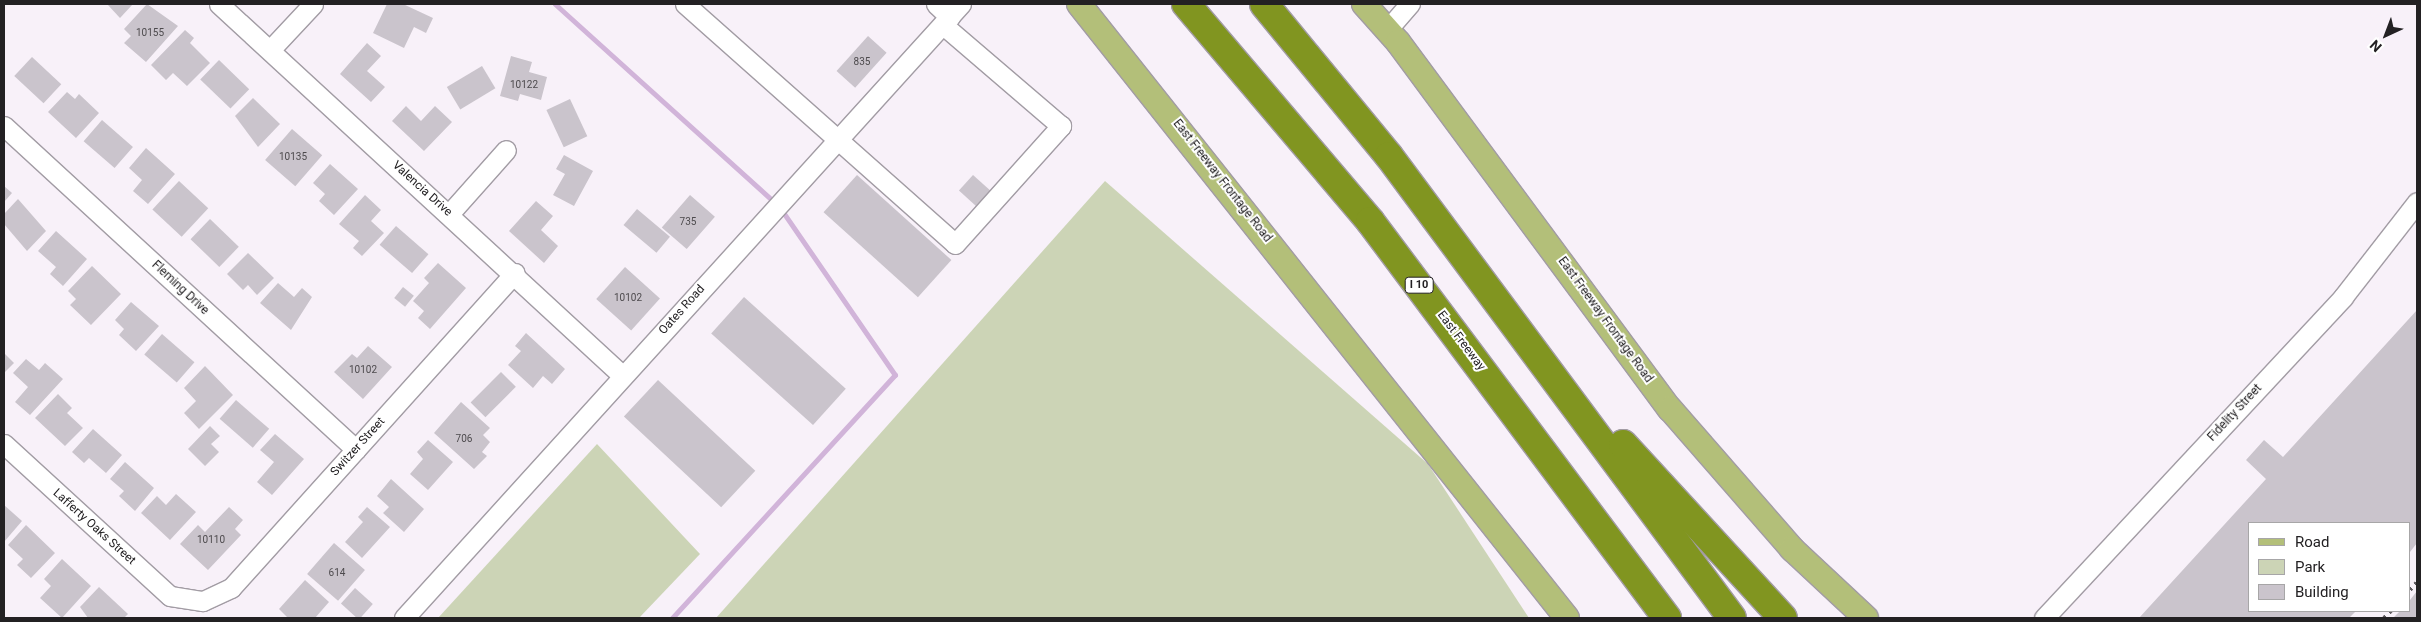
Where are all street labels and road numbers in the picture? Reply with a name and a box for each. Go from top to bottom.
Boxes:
street label: East Freeway Frontage Road [1170,117,1274,245]
street label: Valencia Drive [389,158,455,220]
street label: East Freeway Frontage Road [1555,254,1655,386]
street label: Fleming Drive [149,258,211,318]
road number: I 10 [1404,276,1434,294]
street label: Oates Road [656,282,708,338]
street label: East Freeway [1434,308,1488,374]
street label: Fidelity Street [2205,381,2265,445]
street label: Switzer Street [328,415,388,479]
street label: Lafferty Oaks Street [50,486,138,568]

